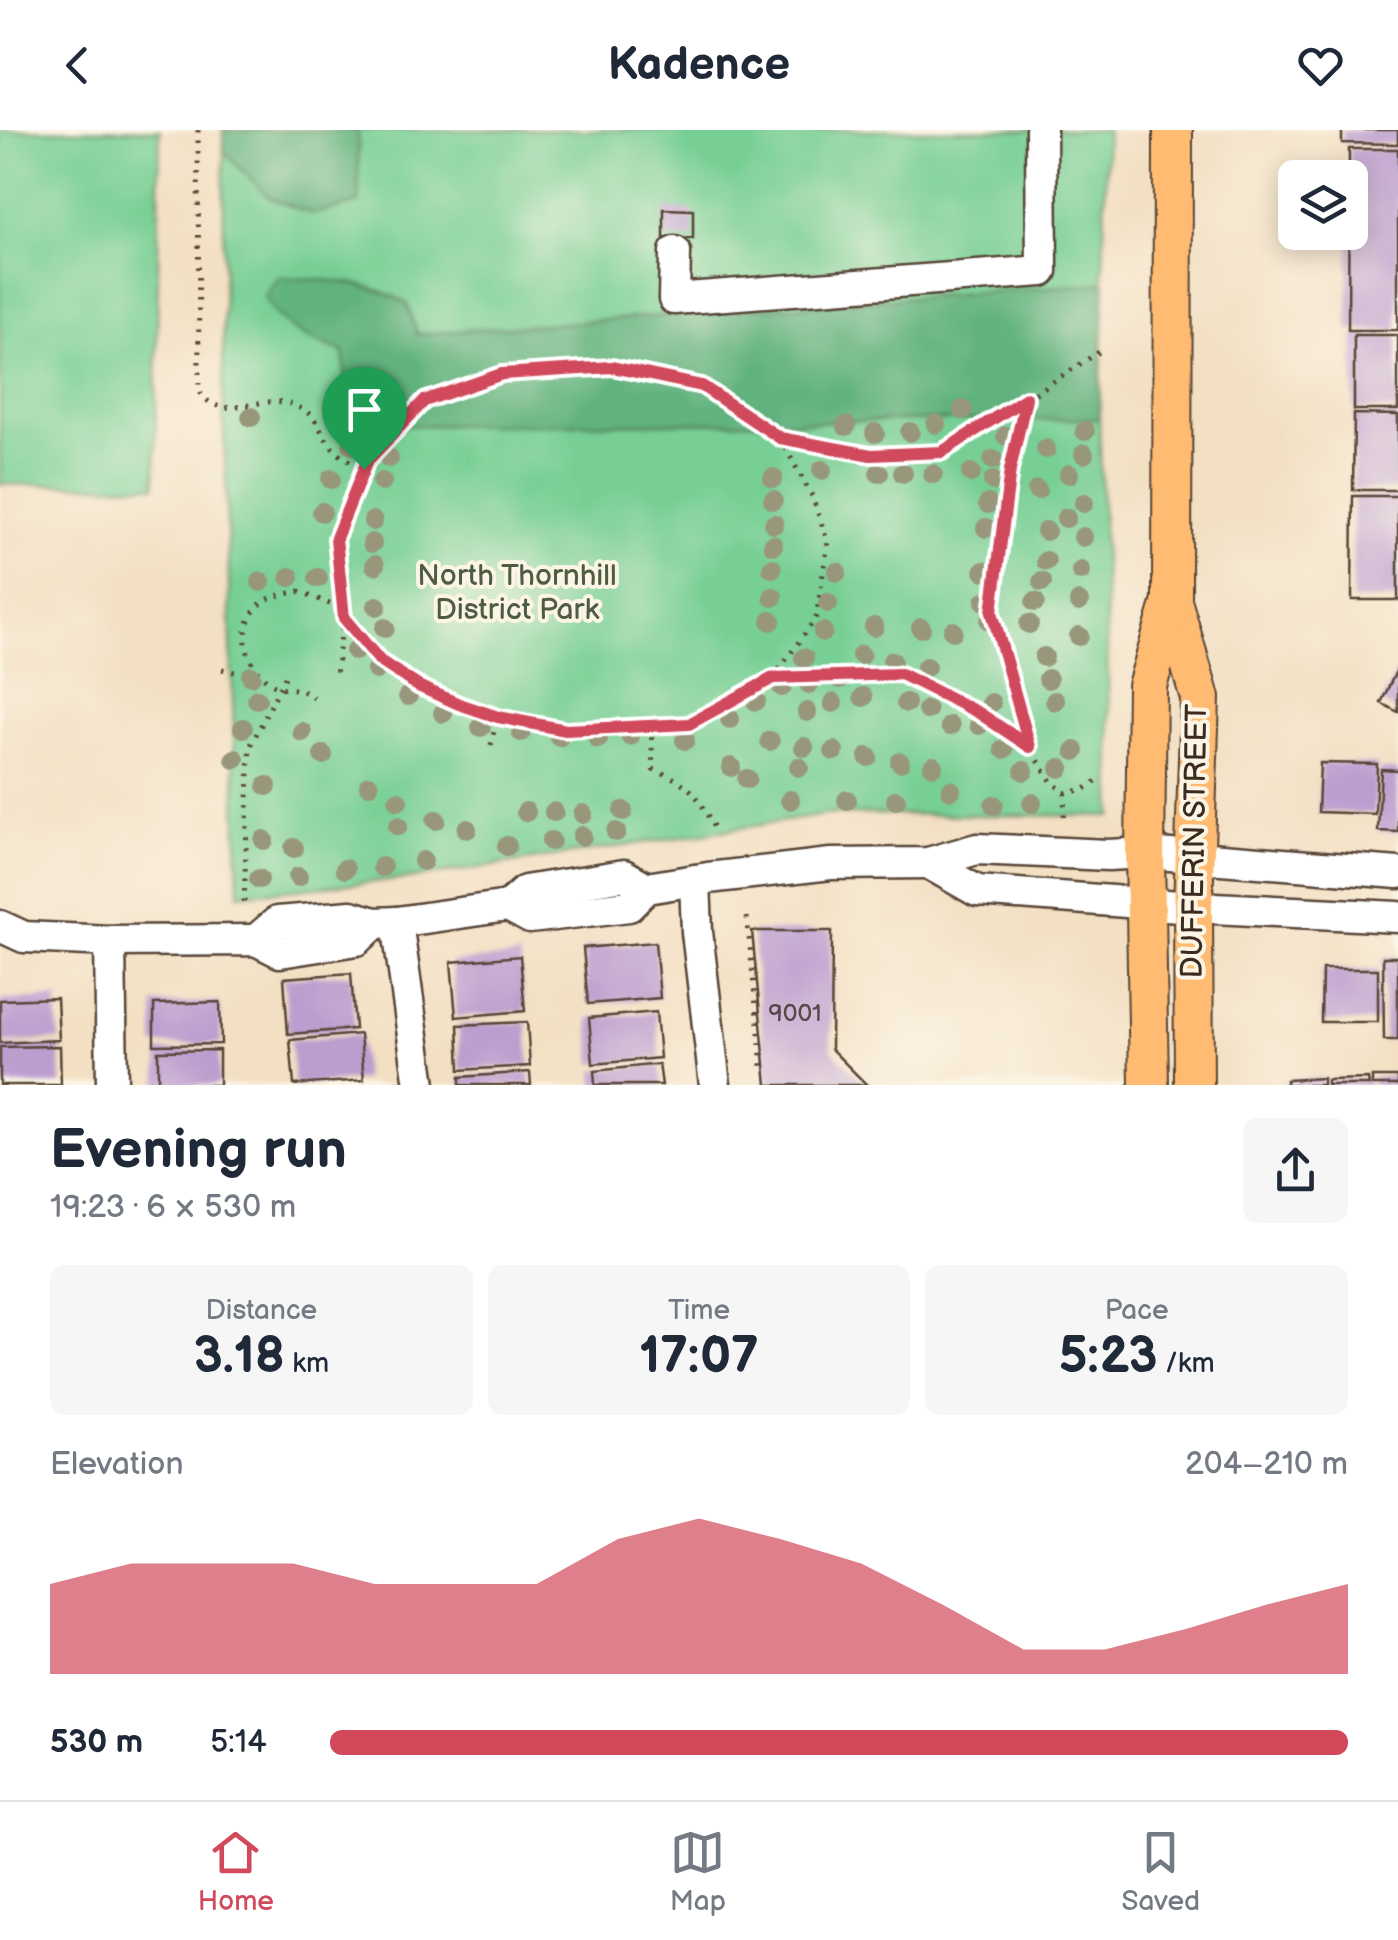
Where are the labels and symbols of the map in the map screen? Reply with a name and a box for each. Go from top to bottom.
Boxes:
pin [322,367,407,470]
park label: North Thornhill District Park [417,558,617,628]
street label: DUFFERIN STREET [1175,703,1215,979]
house number: 9001 [768,998,822,1029]

